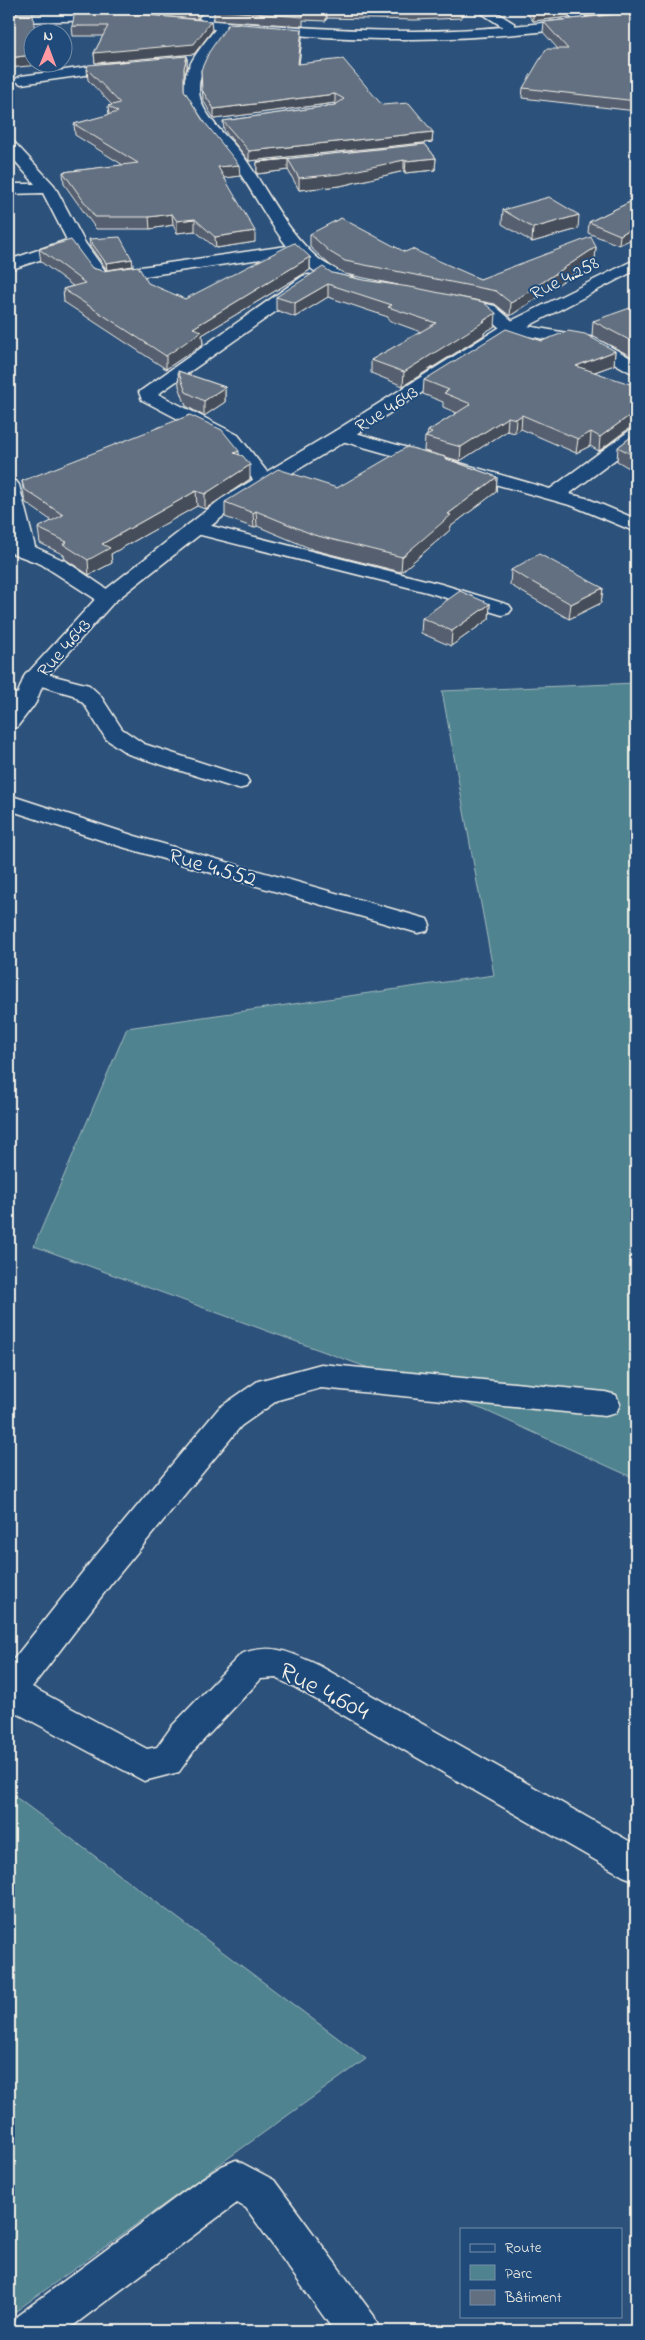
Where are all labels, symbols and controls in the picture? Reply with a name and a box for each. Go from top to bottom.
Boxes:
north arrow [22,22,72,72]
text: N [43,26,53,47]
street label: Rue 4.258 [526,250,604,308]
street label: Rue 4.643 [351,380,424,441]
street label: Rue 4.643 [32,613,98,684]
street label: Rue 4.552 [165,841,260,897]
street label: Rue 4.604 [272,1654,376,1732]
legend [460,2228,622,2318]
text: Route [505,2237,542,2259]
text: Parc [505,2263,533,2285]
text: Bâtiment [504,2287,562,2309]

